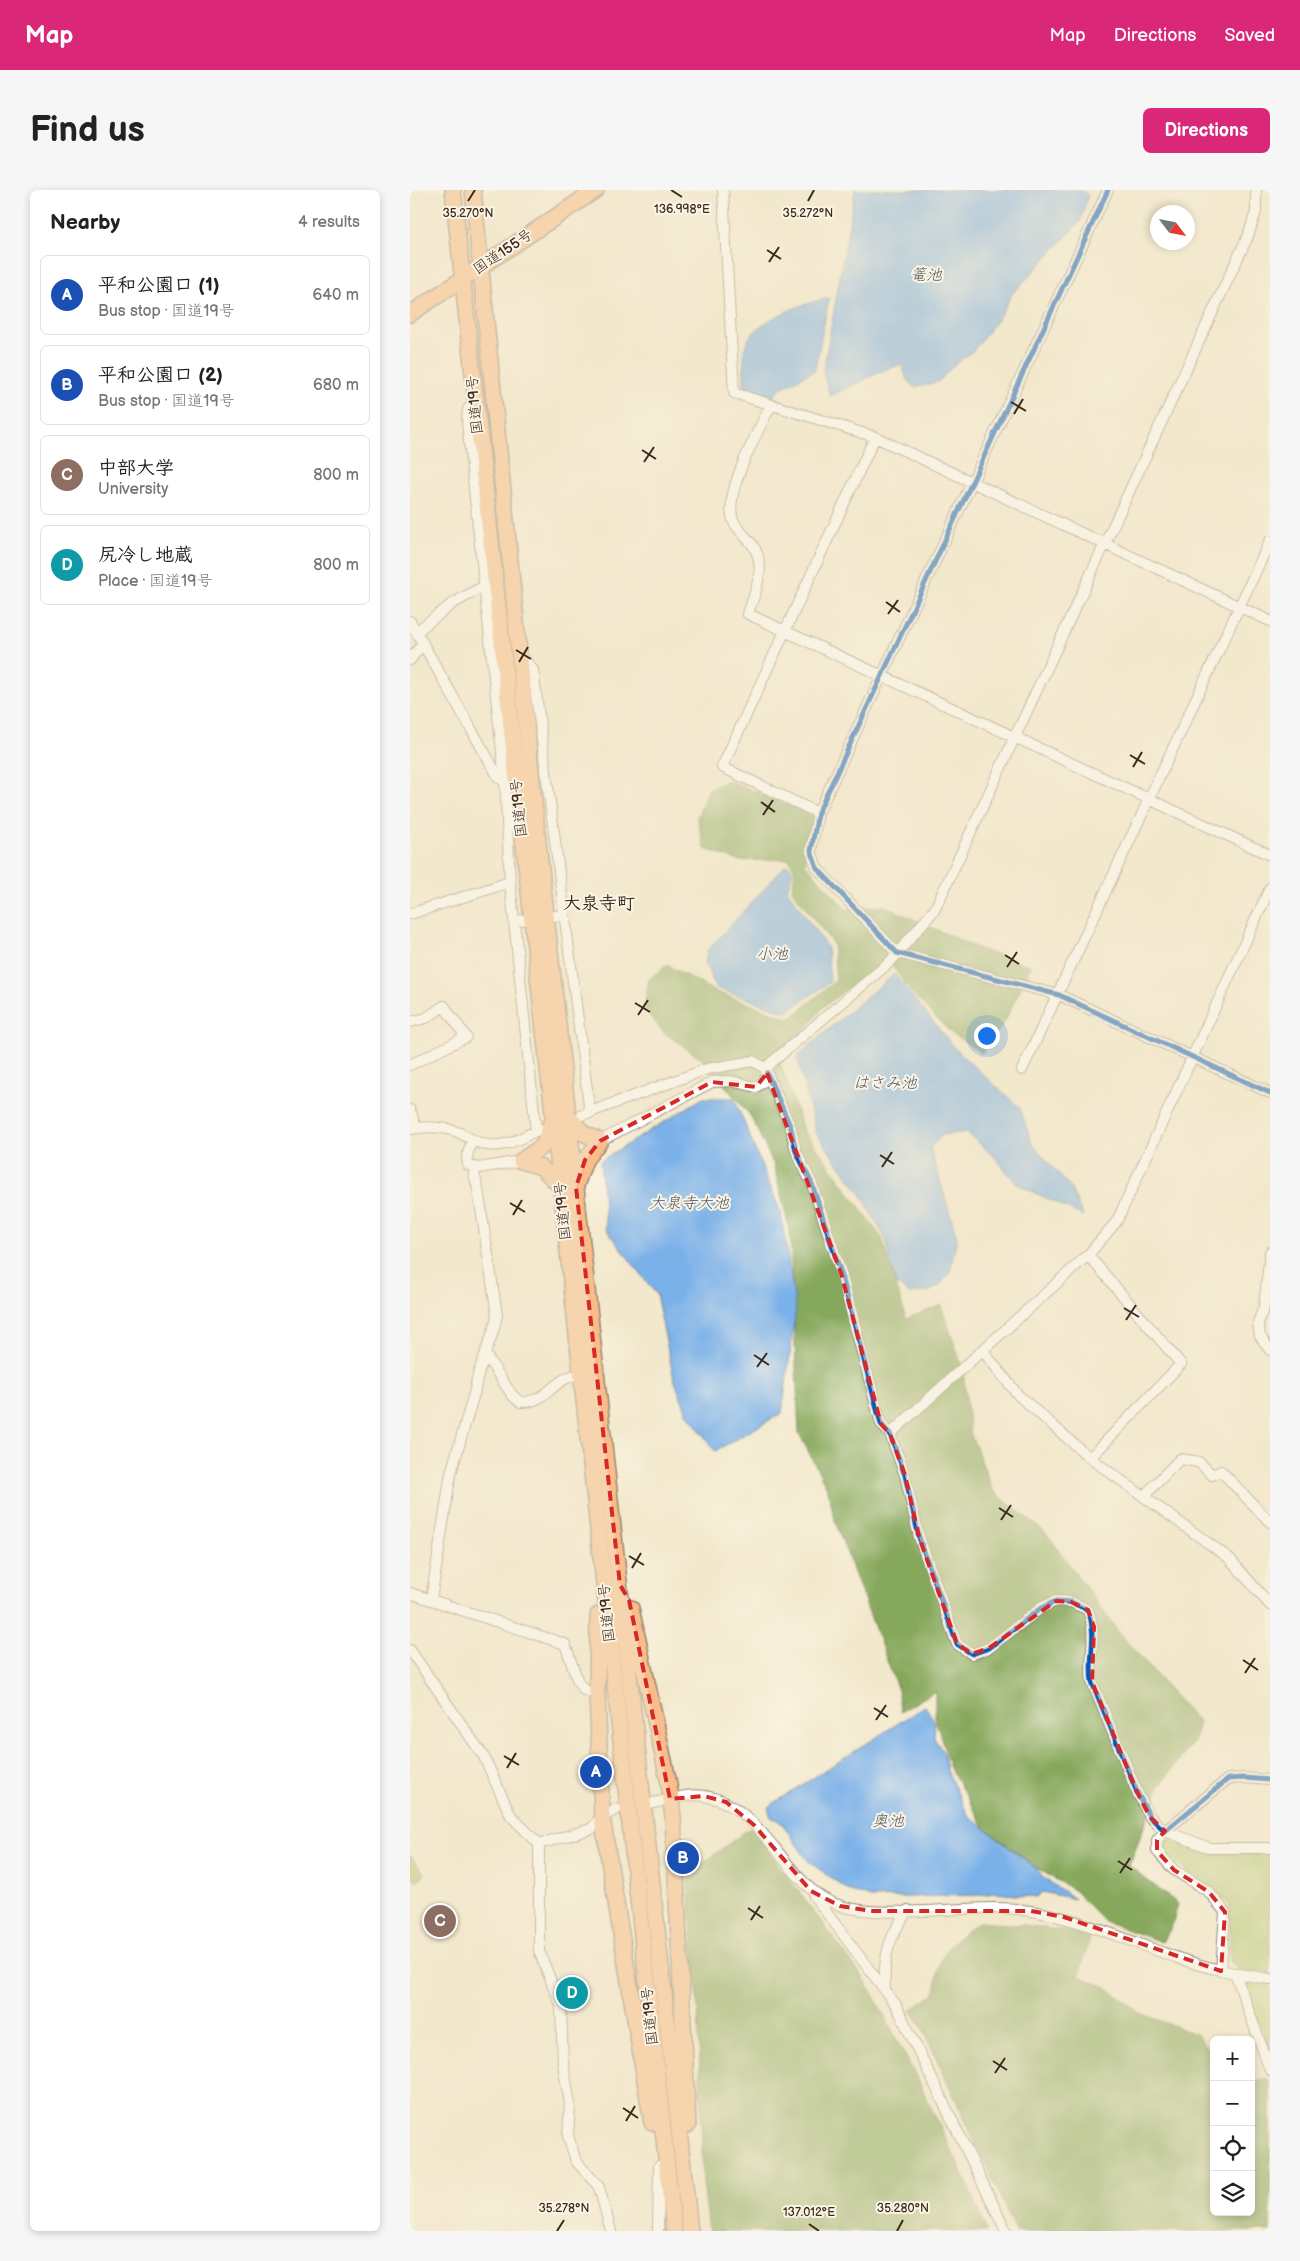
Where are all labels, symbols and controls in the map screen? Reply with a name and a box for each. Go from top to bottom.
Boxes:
text: Map [25,21,73,50]
text: Map [1050,25,1086,46]
text: Directions [1114,25,1196,46]
text: Saved [1224,25,1275,46]
button: Directions [1143,108,1270,153]
text: Find us [30,109,145,152]
text: 136.998°E [654,202,710,217]
north arrow [1150,205,1195,250]
text: 35.270°N [442,206,494,221]
text: 35.272°N [783,206,833,221]
text: Nearby [50,210,120,235]
text: 4 results [298,213,360,232]
street label: 国道155号 [470,225,536,279]
water label: 篭池 [910,266,943,285]
text: 平和公園口 (1) [98,274,220,297]
text: A [62,286,72,305]
text: 640 m [313,286,359,305]
text: Bus stop · 国道19号 [98,302,235,321]
text: 平和公園口 (2) [98,364,223,387]
street label: 国道19号 [462,374,488,436]
text: B [61,376,73,395]
text: 680 m [313,376,359,395]
text: Bus stop · 国道19号 [98,392,235,411]
text: 中部大学 [98,457,174,480]
text: C [61,466,73,485]
text: 800 m [313,466,359,485]
text: University [98,480,169,499]
text: 尻冷し地蔵 [98,544,193,567]
text: D [61,556,73,575]
text: 800 m [313,556,359,575]
text: Place · 国道19号 [98,572,212,591]
street label: 国道19号 [506,777,532,839]
district label: 大泉寺町 [563,893,635,914]
water label: 小池 [756,945,789,964]
your location [974,1023,1000,1049]
water label: はさみ池 [853,1074,918,1093]
street label: 国道19号 [550,1180,576,1242]
water label: 大泉寺大池 [649,1194,730,1213]
street label: 国道19号 [594,1582,620,1644]
pin: A [580,1753,612,1791]
water label: 奥池 [872,1812,905,1831]
pin: B [667,1839,699,1877]
pin: C [424,1902,456,1940]
pin: D [556,1974,588,2012]
street label: 国道19号 [637,1985,663,2047]
map controls [1210,2036,1255,2216]
button: + [1210,2036,1255,2081]
button: − [1210,2081,1255,2126]
button: locate [1210,2126,1255,2171]
button: layers [1210,2171,1255,2216]
text: 35.278°N [538,2201,590,2216]
text: 35.280°N [877,2201,929,2216]
text: 137.012°E [783,2205,835,2220]

